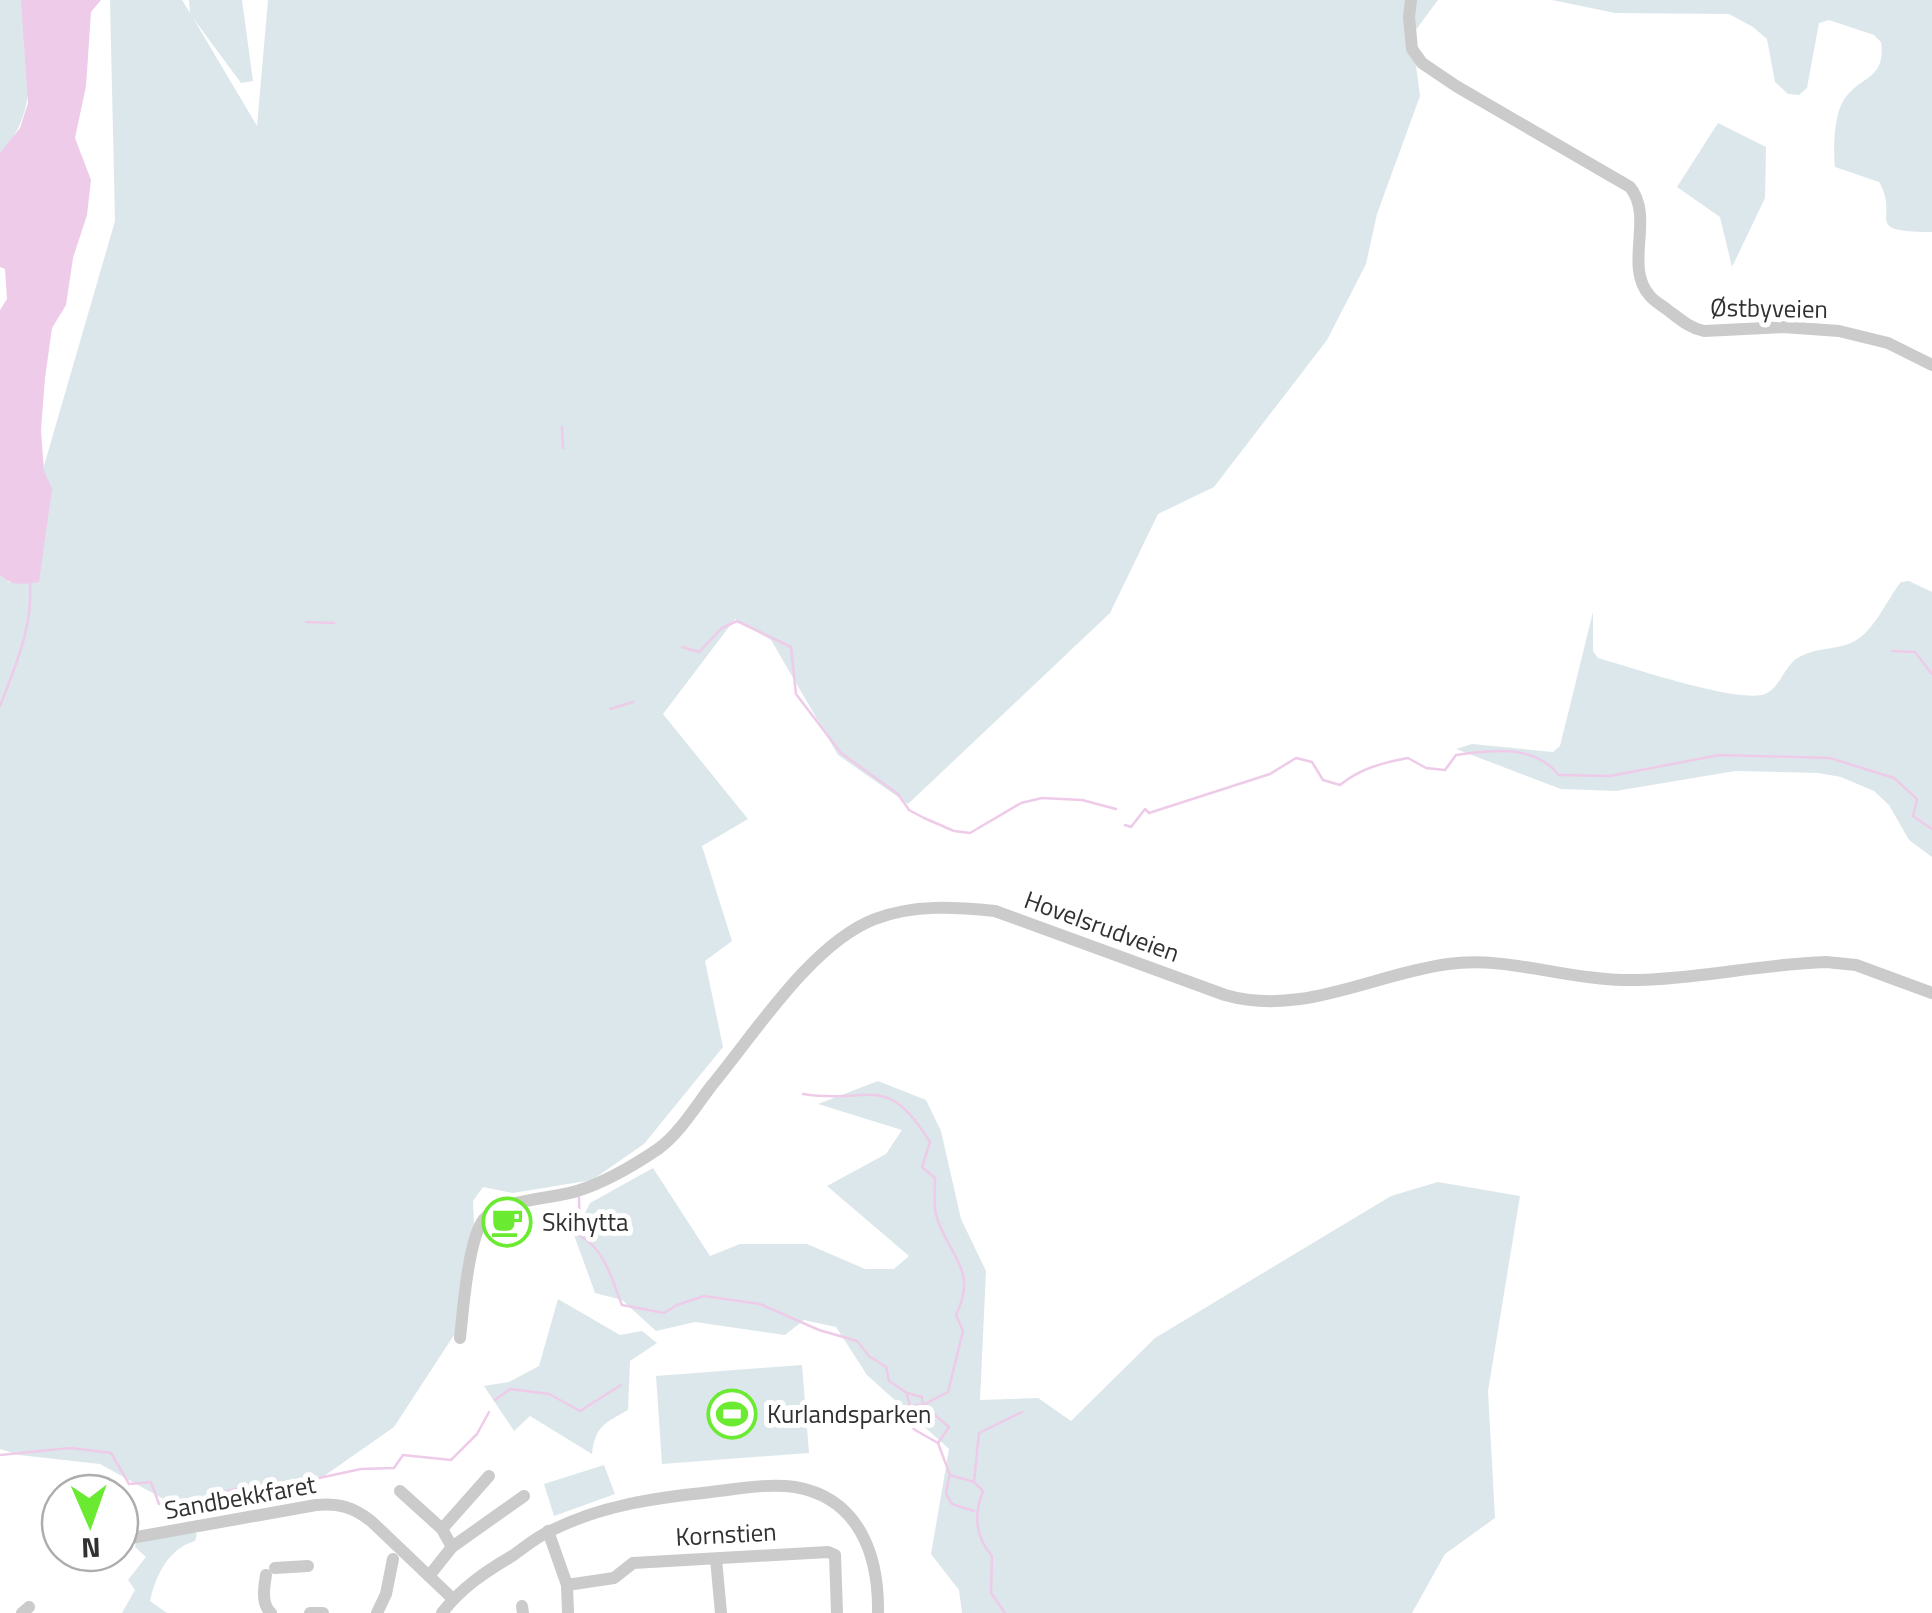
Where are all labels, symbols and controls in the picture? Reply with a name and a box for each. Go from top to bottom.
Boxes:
street label: Østbyveien [1710,288,1828,328]
street label: Hovelsrudveien [1019,880,1185,972]
cafe icon: Skihytta [481,1196,533,1248]
place label: Skihytta [542,1203,629,1241]
sports icon: Kurlandsparken [706,1388,758,1440]
place label: Kurlandsparken [767,1395,931,1433]
street label: Sandbekkfaret [161,1465,319,1529]
north arrow [40,1473,140,1573]
street label: Kornstien [675,1512,777,1556]
text: N [80,1527,101,1570]

